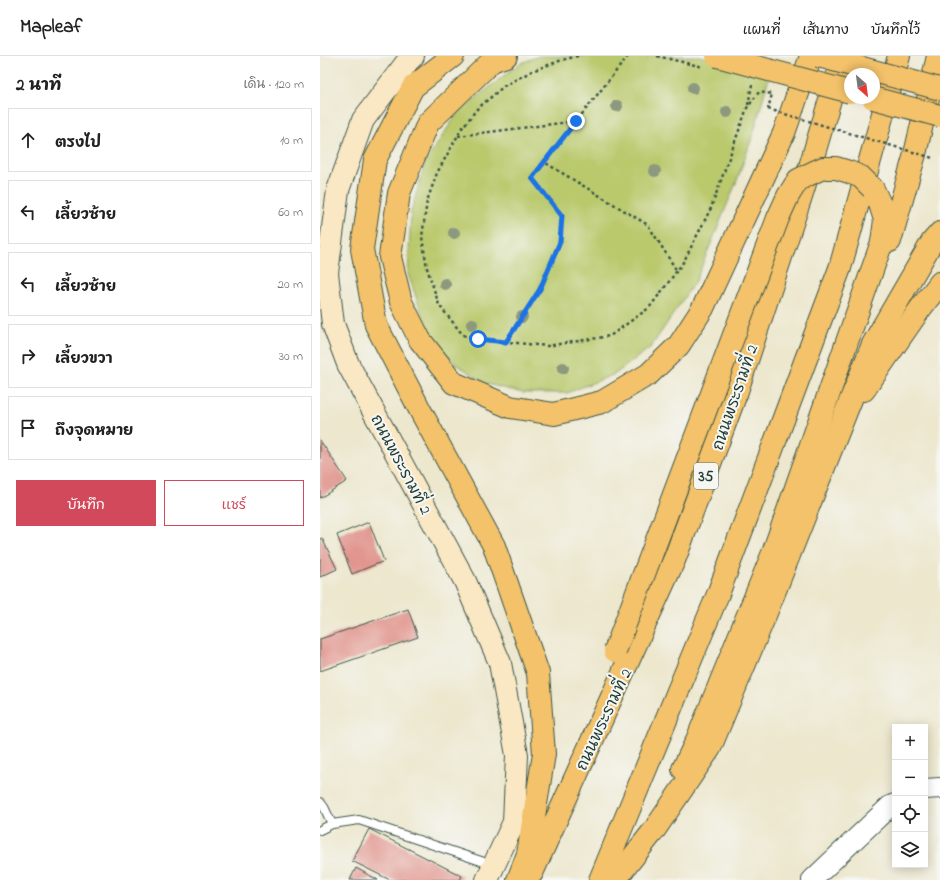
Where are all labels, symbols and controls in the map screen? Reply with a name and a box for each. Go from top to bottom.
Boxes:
text: Mapleaf [20,14,82,41]
text: แผนที่ [743,20,780,41]
text: เส้นทาง [802,20,849,41]
text: บันทึกไว้ [871,20,920,41]
north arrow [844,68,880,104]
text: 2 นาที [16,73,61,98]
text: เดิน · 120 m [243,75,304,94]
route end [567,112,585,130]
icon: ahead [17,129,39,151]
text: 10 m [280,131,303,150]
text: ตรงไป [55,132,101,154]
icon: left [17,201,39,223]
text: 60 m [278,203,303,222]
text: เลี้ยวซ้าย [55,204,116,226]
icon: left [17,273,39,295]
text: 20 m [278,275,303,294]
text: เลี้ยวซ้าย [55,276,116,298]
route start [469,330,487,348]
street label: ถนนพระรามที่ 2 [702,340,765,454]
icon: right [17,345,39,367]
text: 30 m [279,347,303,366]
text: เลี้ยวขวา [55,348,113,370]
street label: ถนนพระรามที่ 2 [364,408,441,519]
icon: arrive [17,417,39,439]
text: ถึงจุดหมาย [55,420,133,442]
road number: 35 [694,463,718,489]
button: บันทึก [16,480,156,526]
button: แชร์ [164,480,304,526]
street label: ถนนพระรามที่ 2 [566,663,639,775]
map controls [892,724,928,868]
button: + [892,724,928,760]
button: − [892,760,928,796]
button: locate [892,796,928,832]
button: layers [892,832,928,868]

